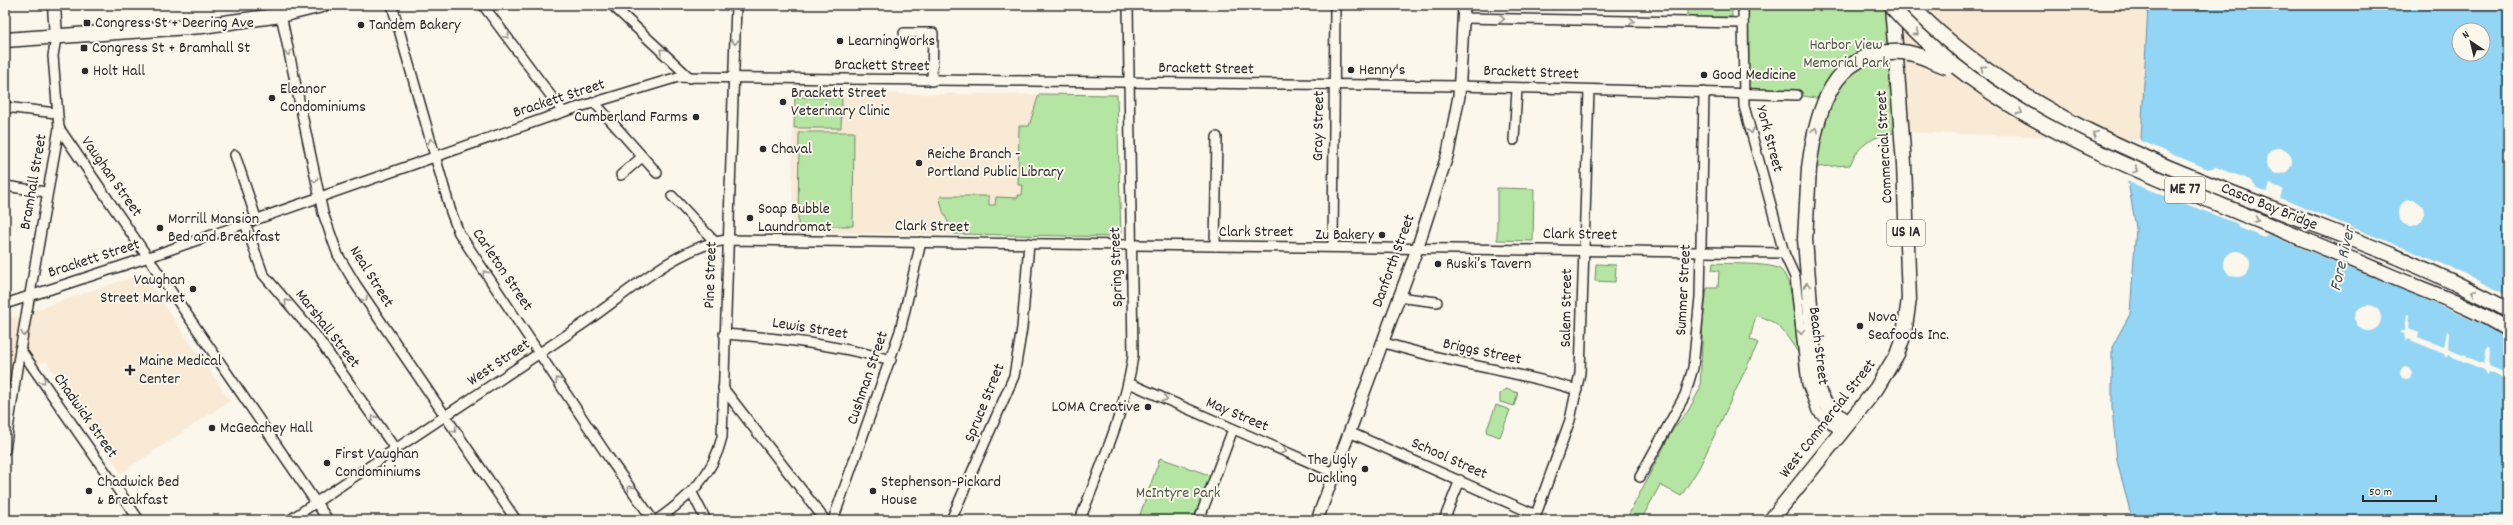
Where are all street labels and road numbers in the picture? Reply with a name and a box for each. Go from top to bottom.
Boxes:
street label: Brackett Street [834,54,930,78]
street label: Brackett Street [1158,57,1254,81]
street label: Brackett Street [1483,60,1579,86]
street label: Brackett Street [510,73,608,125]
street label: Gray Street [1307,90,1331,161]
street label: Commercial Street [1871,90,1899,204]
street label: York Street [1749,103,1789,175]
street label: Bramhall Street [14,132,54,232]
street label: Vaughan Street [75,132,147,222]
road number: ME 77 [2165,177,2205,203]
street label: Casco Bay Bridge [2217,177,2321,237]
street label: Danforth Street [1366,211,1422,311]
street label: Clark Street [895,215,969,239]
road number: US 1A [1887,220,1925,246]
street label: Clark Street [1219,221,1293,244]
street label: Clark Street [1543,223,1617,247]
street label: Carleton Street [466,224,538,316]
street label: Spring Street [1104,226,1130,308]
street label: Brackett Street [45,233,143,285]
street label: Pine Street [698,241,724,309]
street label: Neal Street [343,242,399,312]
street label: Summer Street [1670,244,1698,336]
street label: Salem Street [1555,268,1579,348]
street label: Marshall Street [289,285,365,373]
street label: Beach Street [1802,306,1834,386]
street label: Lewis Street [771,312,849,346]
street label: Cushman Street [841,328,895,428]
street label: Briggs Street [1441,332,1523,372]
street label: West Street [463,333,535,393]
street label: West Commercial Street [1774,354,1882,484]
street label: Spruce Street [959,360,1011,446]
street label: Chadwick Street [47,369,123,463]
street label: May Street [1202,392,1272,438]
street label: School Street [1407,432,1491,486]

